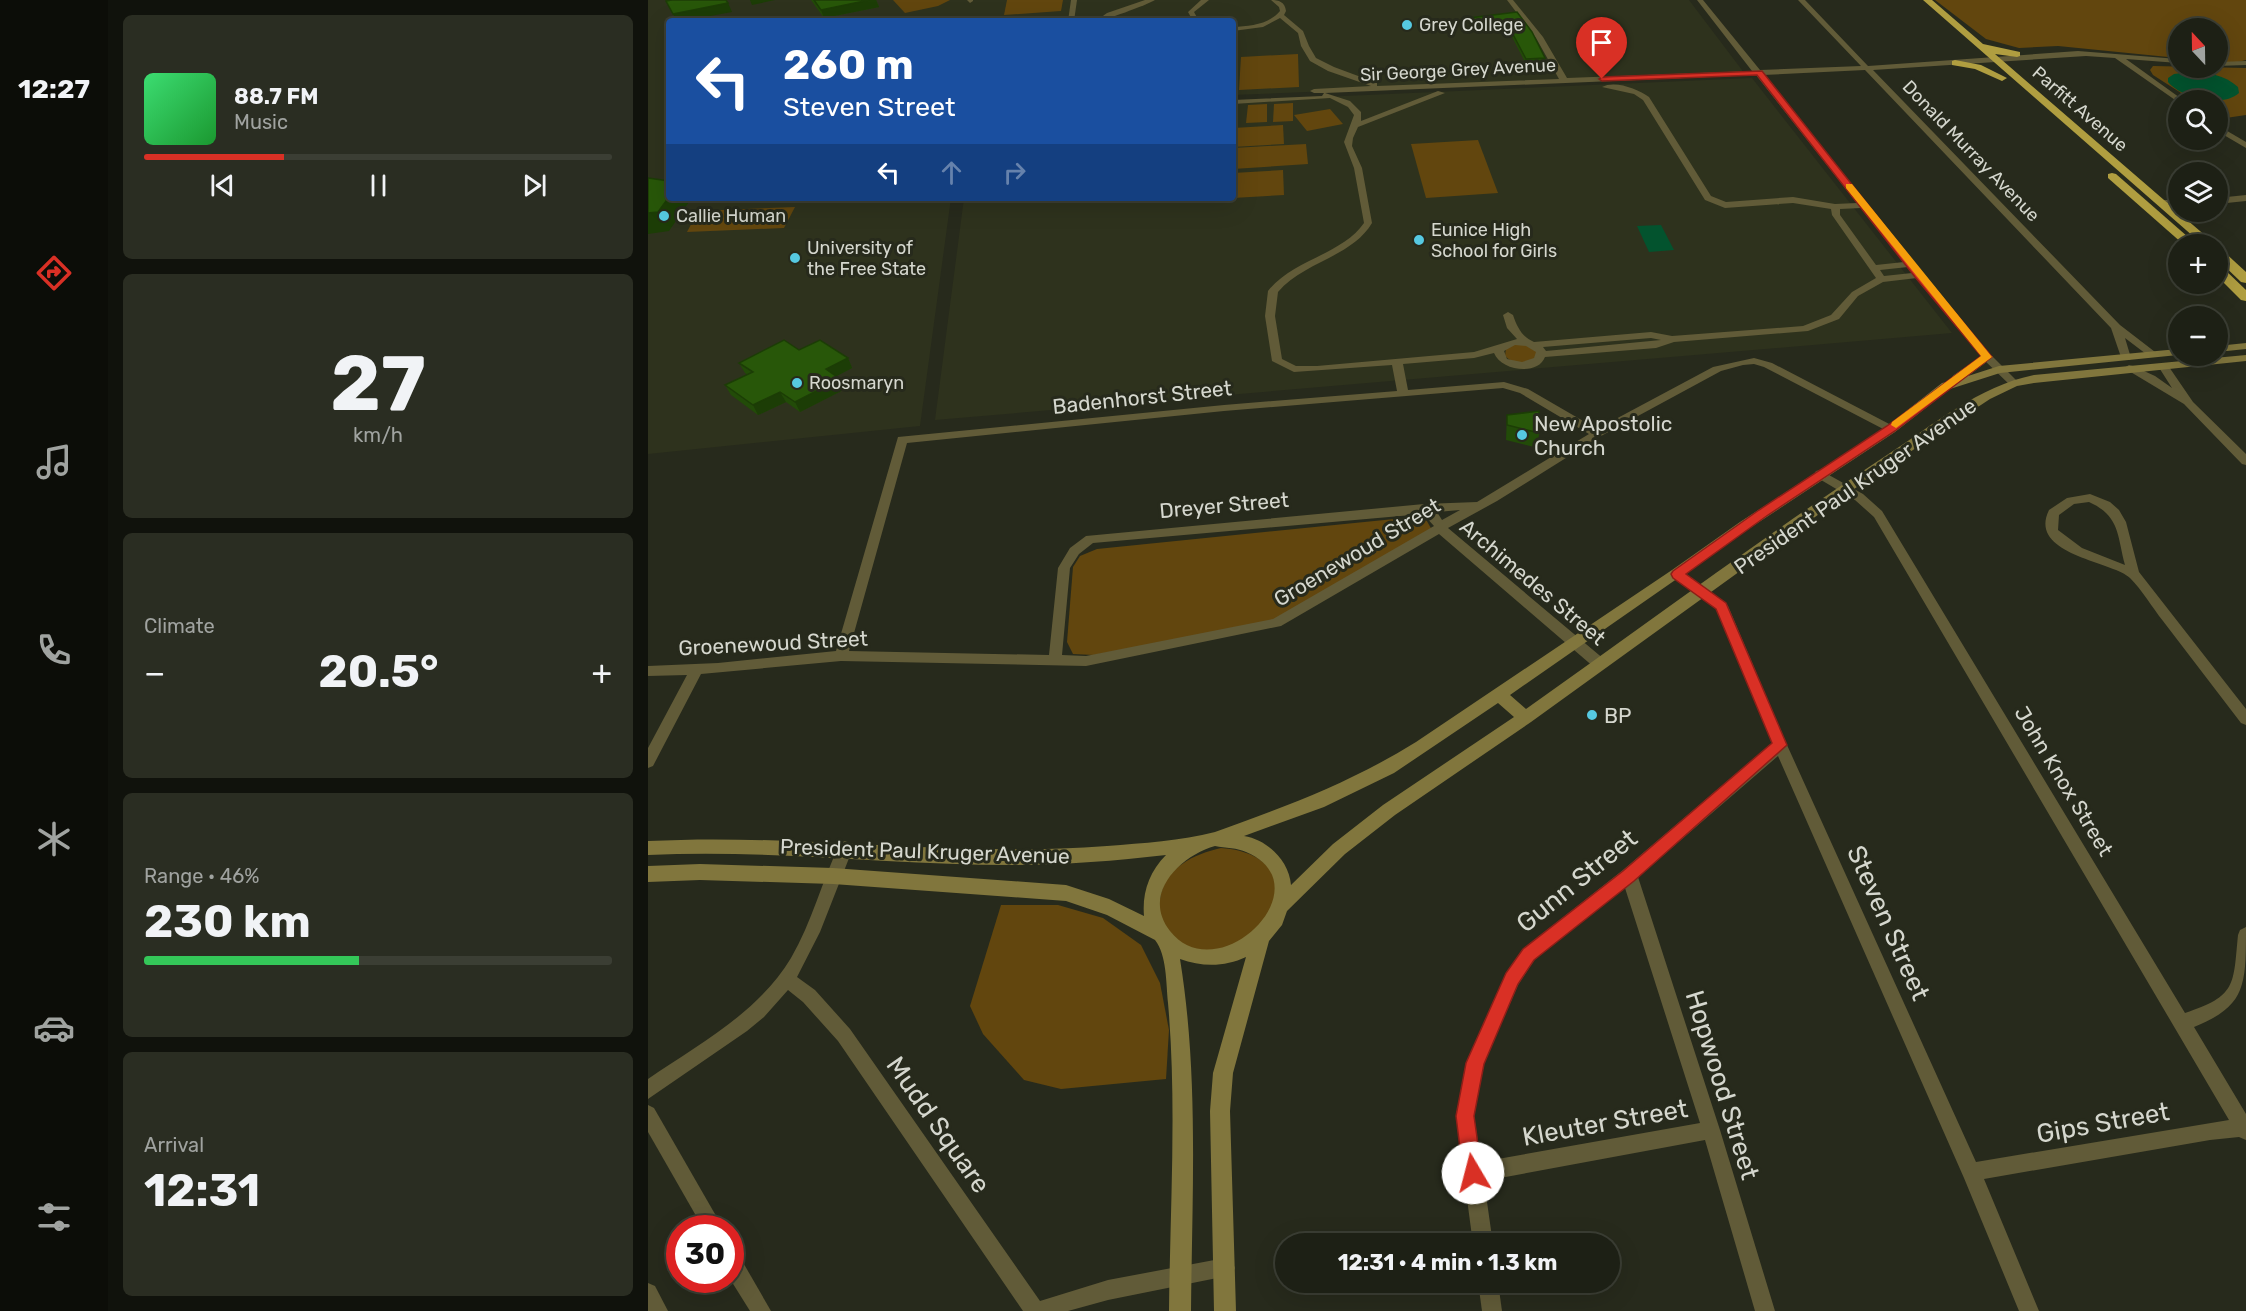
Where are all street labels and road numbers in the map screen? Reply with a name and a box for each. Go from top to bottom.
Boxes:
street label: Sir George Grey Avenue [1360,54,1556,86]
street label: Parfitt Avenue [2028,62,2132,156]
street label: Donald Murray Avenue [1898,76,2044,226]
street label: Badenhorst Street [1051,375,1233,419]
street label: President Paul Kruger Avenue [1729,393,1981,579]
street label: Dreyer Street [1158,487,1290,523]
street label: Groenewoud Street [1269,492,1445,612]
street label: Archimedes Street [1455,514,1611,650]
street label: Groenewoud Street [678,626,868,660]
street label: John Knox Street [2009,702,2119,860]
street label: Gunn Street [1510,823,1644,939]
street label: President Paul Kruger Avenue [780,833,1070,869]
street label: Steven Street [1840,841,1936,1005]
street label: Hopwood Street [1679,987,1765,1183]
street label: Mudd Square [880,1051,996,1199]
street label: Kleuter Street [1520,1093,1690,1153]
street label: Gips Street [2034,1096,2172,1150]

